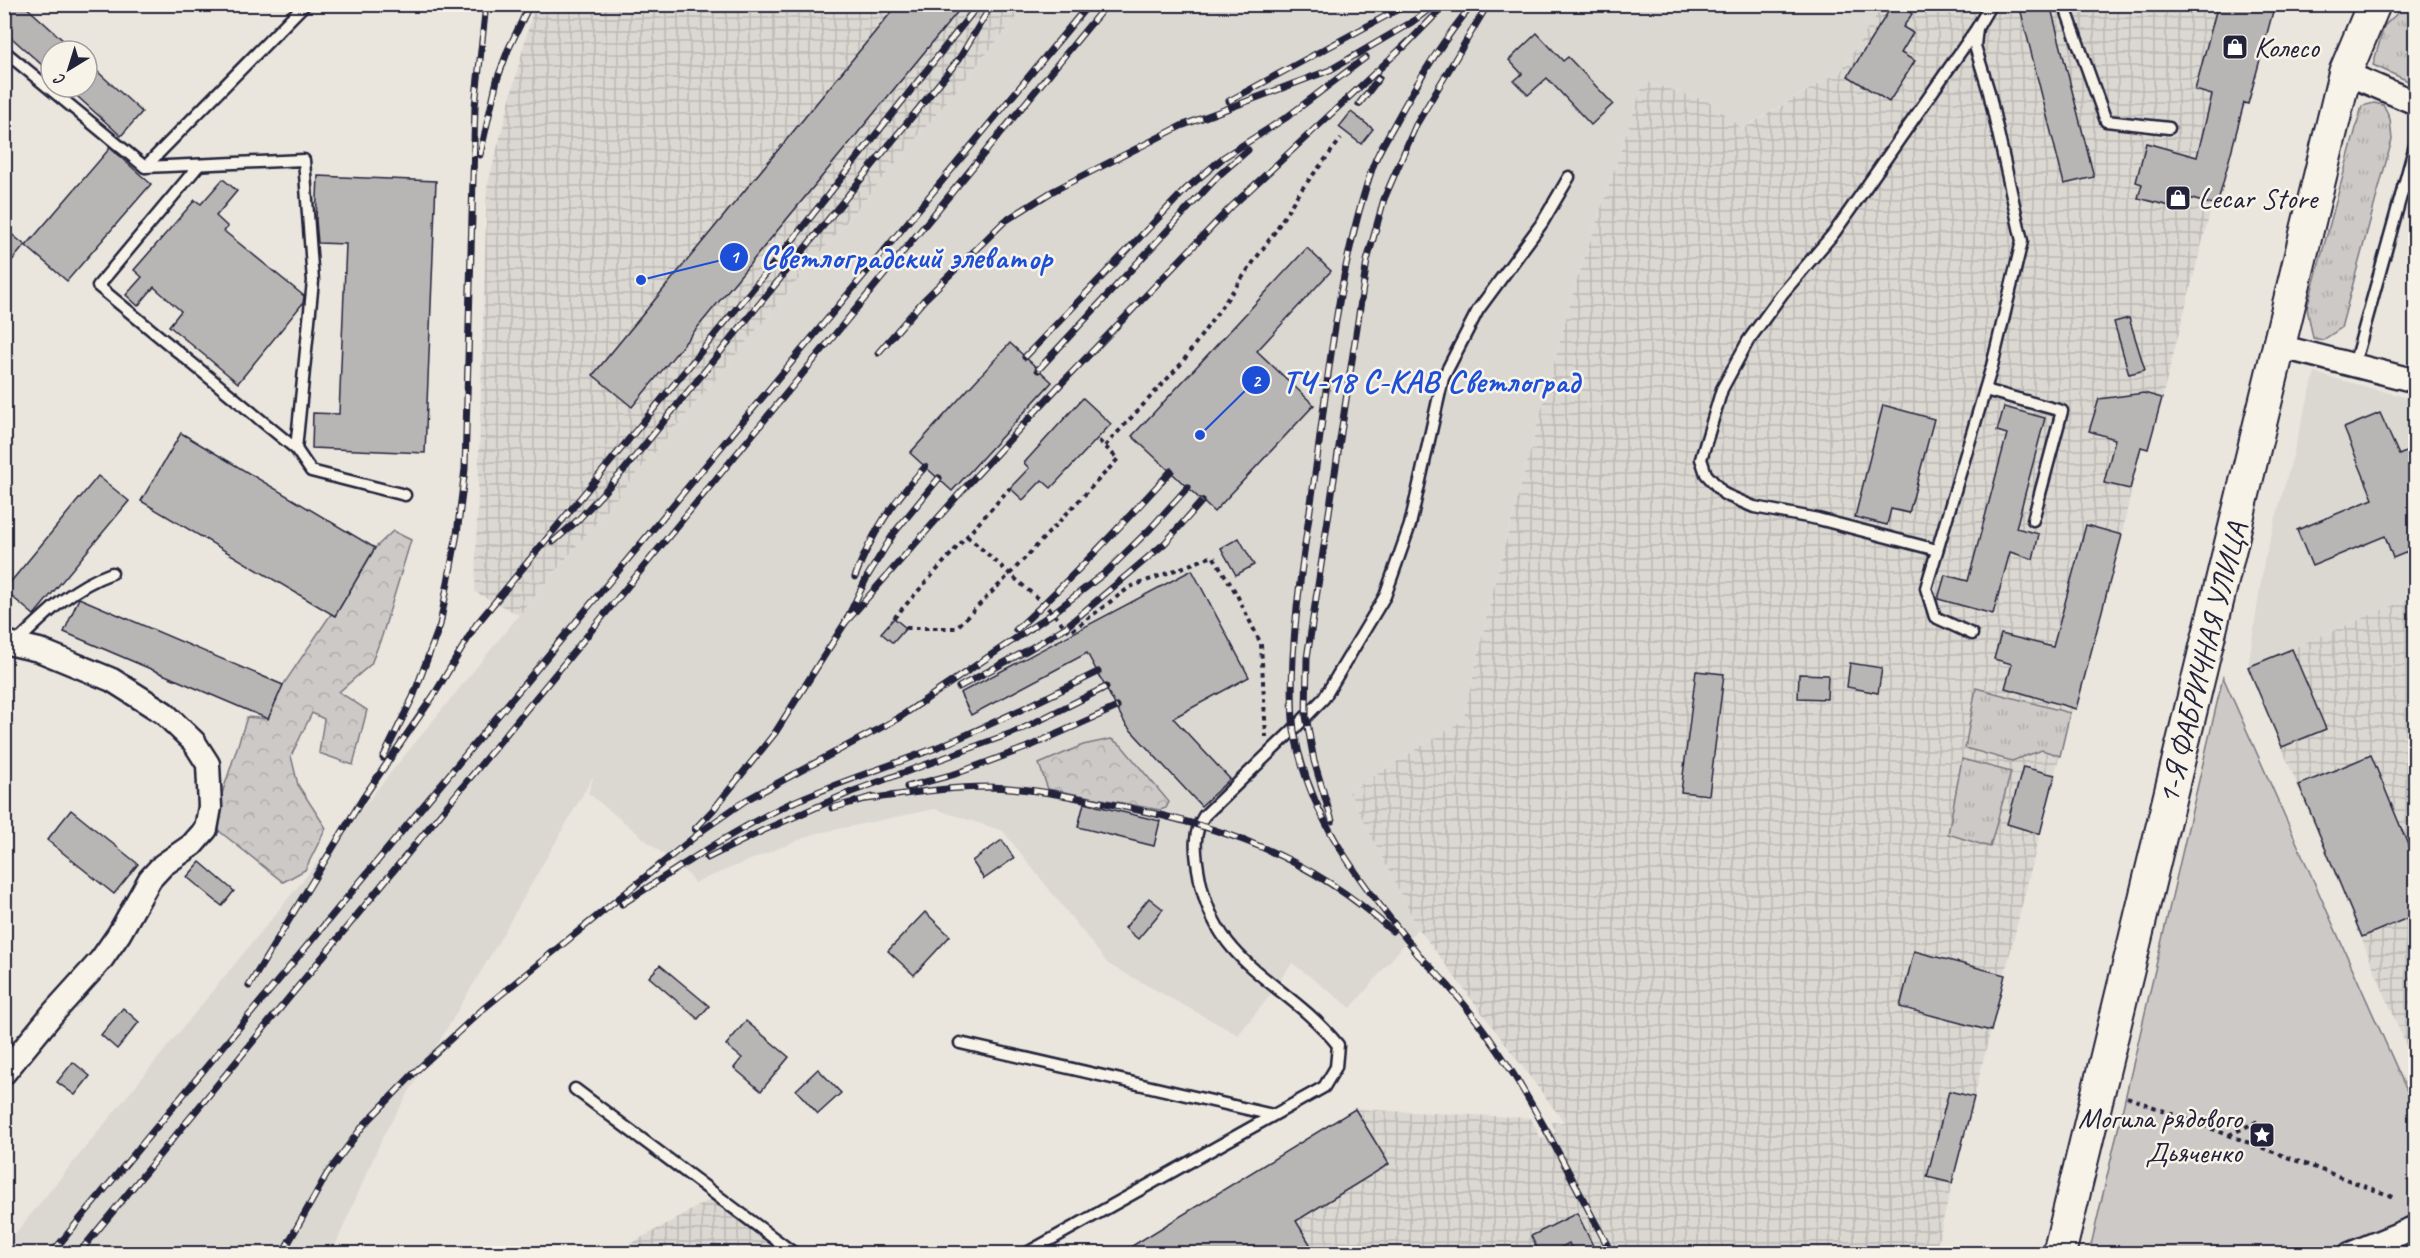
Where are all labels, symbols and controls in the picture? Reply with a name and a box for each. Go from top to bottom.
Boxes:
place label: Колесо [2254,28,2320,66]
shop icon: Колесо [2220,32,2250,62]
north arrow [39,39,99,99]
text: С [49,68,70,90]
place label: Lecar Store [2198,179,2319,217]
shop icon: Lecar Store [2163,183,2193,213]
callout: Светлоградский элеватор [719,232,1064,282]
text: Светлоградский элеватор [760,237,1053,278]
text: 1 [730,246,740,268]
callout: ТЧ-18 С-КАВ Светлоград [1241,355,1592,405]
text: ТЧ-18 С-КАВ Светлоград [1282,361,1583,402]
text: 2 [1252,370,1262,392]
street label: 1-Я ФАБРИЧНАЯ УЛИЦА [2149,518,2255,807]
place label: Могила рядового Дьяченко [2078,1099,2243,1171]
place icon: Могила рядового Дьяченко [2247,1120,2277,1150]

